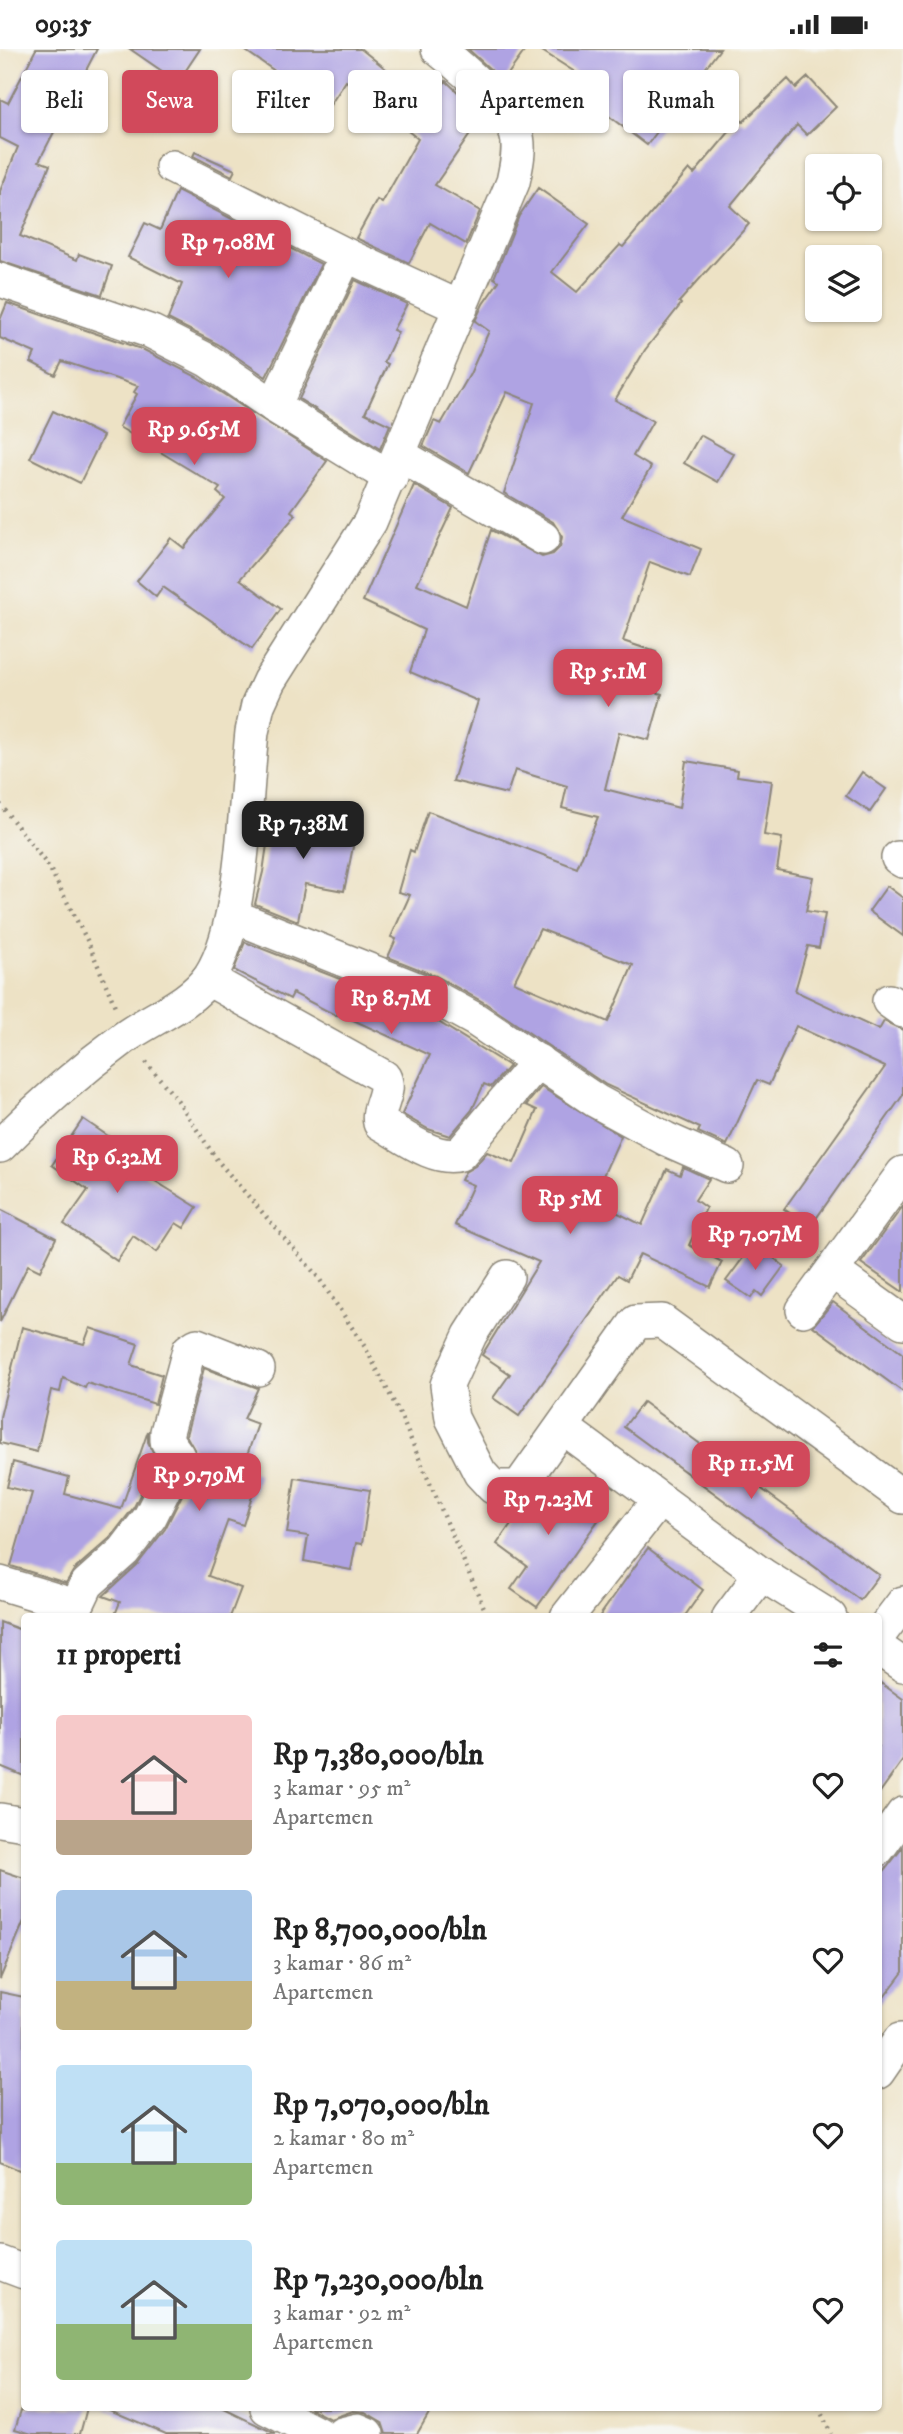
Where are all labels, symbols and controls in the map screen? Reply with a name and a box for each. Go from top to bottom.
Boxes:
text: 09:35 [35,8,91,41]
chip: Beli [21,70,108,133]
chip: Sewa [122,70,218,133]
chip: Filter [232,70,334,133]
chip: Baru [348,70,442,133]
chip: Apartemen [456,70,609,133]
chip: Rumah [623,70,739,133]
map controls [805,154,882,322]
button: locate [805,154,882,231]
pin: Rp 7.08M [156,221,300,280]
text: Rp 7.08M [181,228,275,257]
button: layers [805,245,882,322]
pin: Rp 9.65M [122,407,266,467]
text: Rp 9.65M [147,415,241,444]
pin: Rp 5.1M [543,649,673,709]
text: Rp 5.1M [569,657,647,686]
pin: Rp 7.38M [231,801,375,861]
text: Rp 7.38M [258,809,348,838]
pin: Rp 8.7M [326,977,456,1036]
text: Rp 8.7M [351,984,431,1013]
pin: Rp 6.32M [45,1135,189,1195]
text: Rp 6.32M [72,1143,162,1172]
pin: Rp 5M [521,1177,619,1236]
text: Rp 5M [538,1184,602,1213]
pin: Rp 7.07M [683,1213,827,1272]
text: Rp 7.07M [708,1220,802,1249]
pin: Rp 11.5M [679,1441,823,1501]
text: Rp 11.5M [708,1449,794,1478]
pin: Rp 9.79M [127,1453,271,1513]
text: Rp 9.79M [153,1461,245,1490]
pin: Rp 7.23M [476,1477,620,1537]
text: Rp 7.23M [503,1485,593,1514]
icon: filters [809,1636,847,1674]
text: 11 properti [56,1637,181,1674]
text: Rp 7,380,000/bln [273,1737,484,1774]
icon: home [112,1743,196,1827]
icon: heart [809,1766,847,1804]
text: 3 kamar · 95 m² [273,1774,411,1803]
text: Apartemen [273,1803,373,1832]
text: Rp 8,700,000/bln [273,1912,487,1949]
icon: home [112,1918,196,2002]
icon: heart [809,1941,847,1979]
text: 3 kamar · 86 m² [273,1949,411,1978]
text: Apartemen [273,1978,373,2007]
text: Rp 7,070,000/bln [273,2087,490,2124]
icon: home [112,2093,196,2177]
icon: heart [809,2116,847,2154]
text: 2 kamar · 80 m² [273,2124,414,2153]
text: Apartemen [273,2153,373,2182]
text: Rp 7,230,000/bln [273,2262,483,2299]
icon: home [112,2268,196,2352]
icon: heart [809,2291,847,2329]
text: 3 kamar · 92 m² [273,2299,410,2328]
text: Apartemen [273,2328,373,2357]

